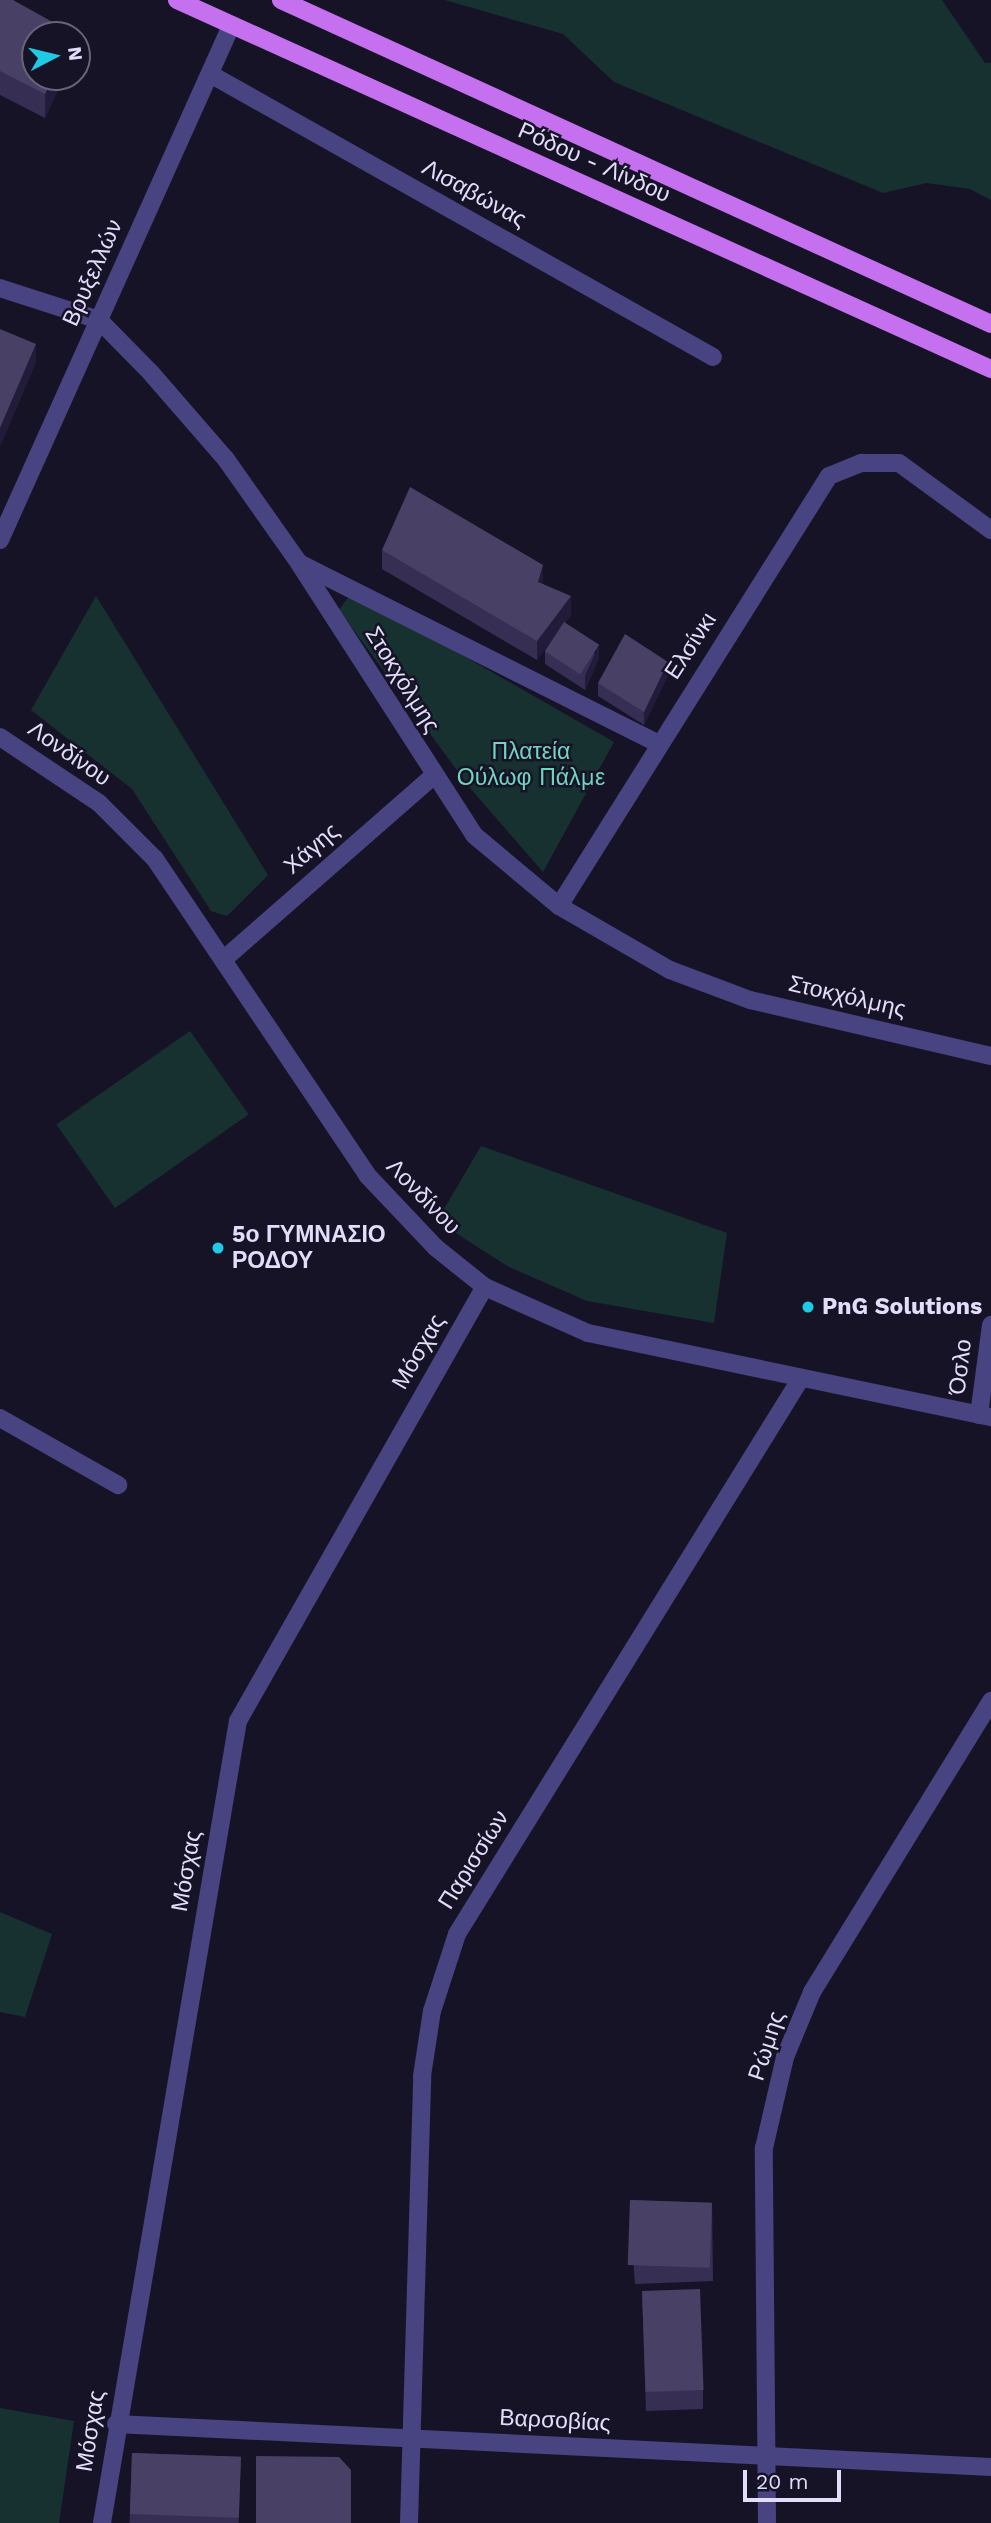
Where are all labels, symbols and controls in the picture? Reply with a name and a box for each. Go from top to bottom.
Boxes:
north arrow [21,21,91,91]
text: N [63,45,88,62]
street label: Ρόδου - Λίνδου [514,117,674,209]
street label: Λισαβώνας [417,154,531,234]
street label: Βρυξελλών [57,215,129,331]
street label: Ελσίνκι [659,607,723,685]
street label: Στοκχόλμης [359,622,445,738]
street label: Λονδίνου [22,716,116,792]
park label: Πλατεία Ούλωφ Πάλμε [457,738,605,792]
street label: Χάγης [279,818,345,880]
street label: Στοκχόλμης [786,970,908,1024]
street label: Λονδίνου [380,1153,466,1241]
place label: 5ο ΓΥΜΝΑΣΙΟ ΡΟΔΟΥ [232,1221,386,1275]
marker: 5ο ΓΥΜΝΑΣΙΟ ΡΟΔΟΥ [210,1240,226,1256]
place label: PnG Solutions [822,1293,982,1321]
marker: PnG Solutions [800,1299,816,1315]
street label: Μόσχας [387,1310,451,1394]
street label: Όσλο [944,1338,978,1396]
street label: Παρισσίων [433,1806,515,1914]
street label: Μόσχας [166,1828,208,1914]
street label: Ρώμης [743,2008,791,2084]
street label: Μόσχας [71,2388,111,2474]
street label: Βαρσοβίας [499,2404,611,2438]
scale bar [746,2456,844,2500]
text: 20 m [756,2469,808,2494]

